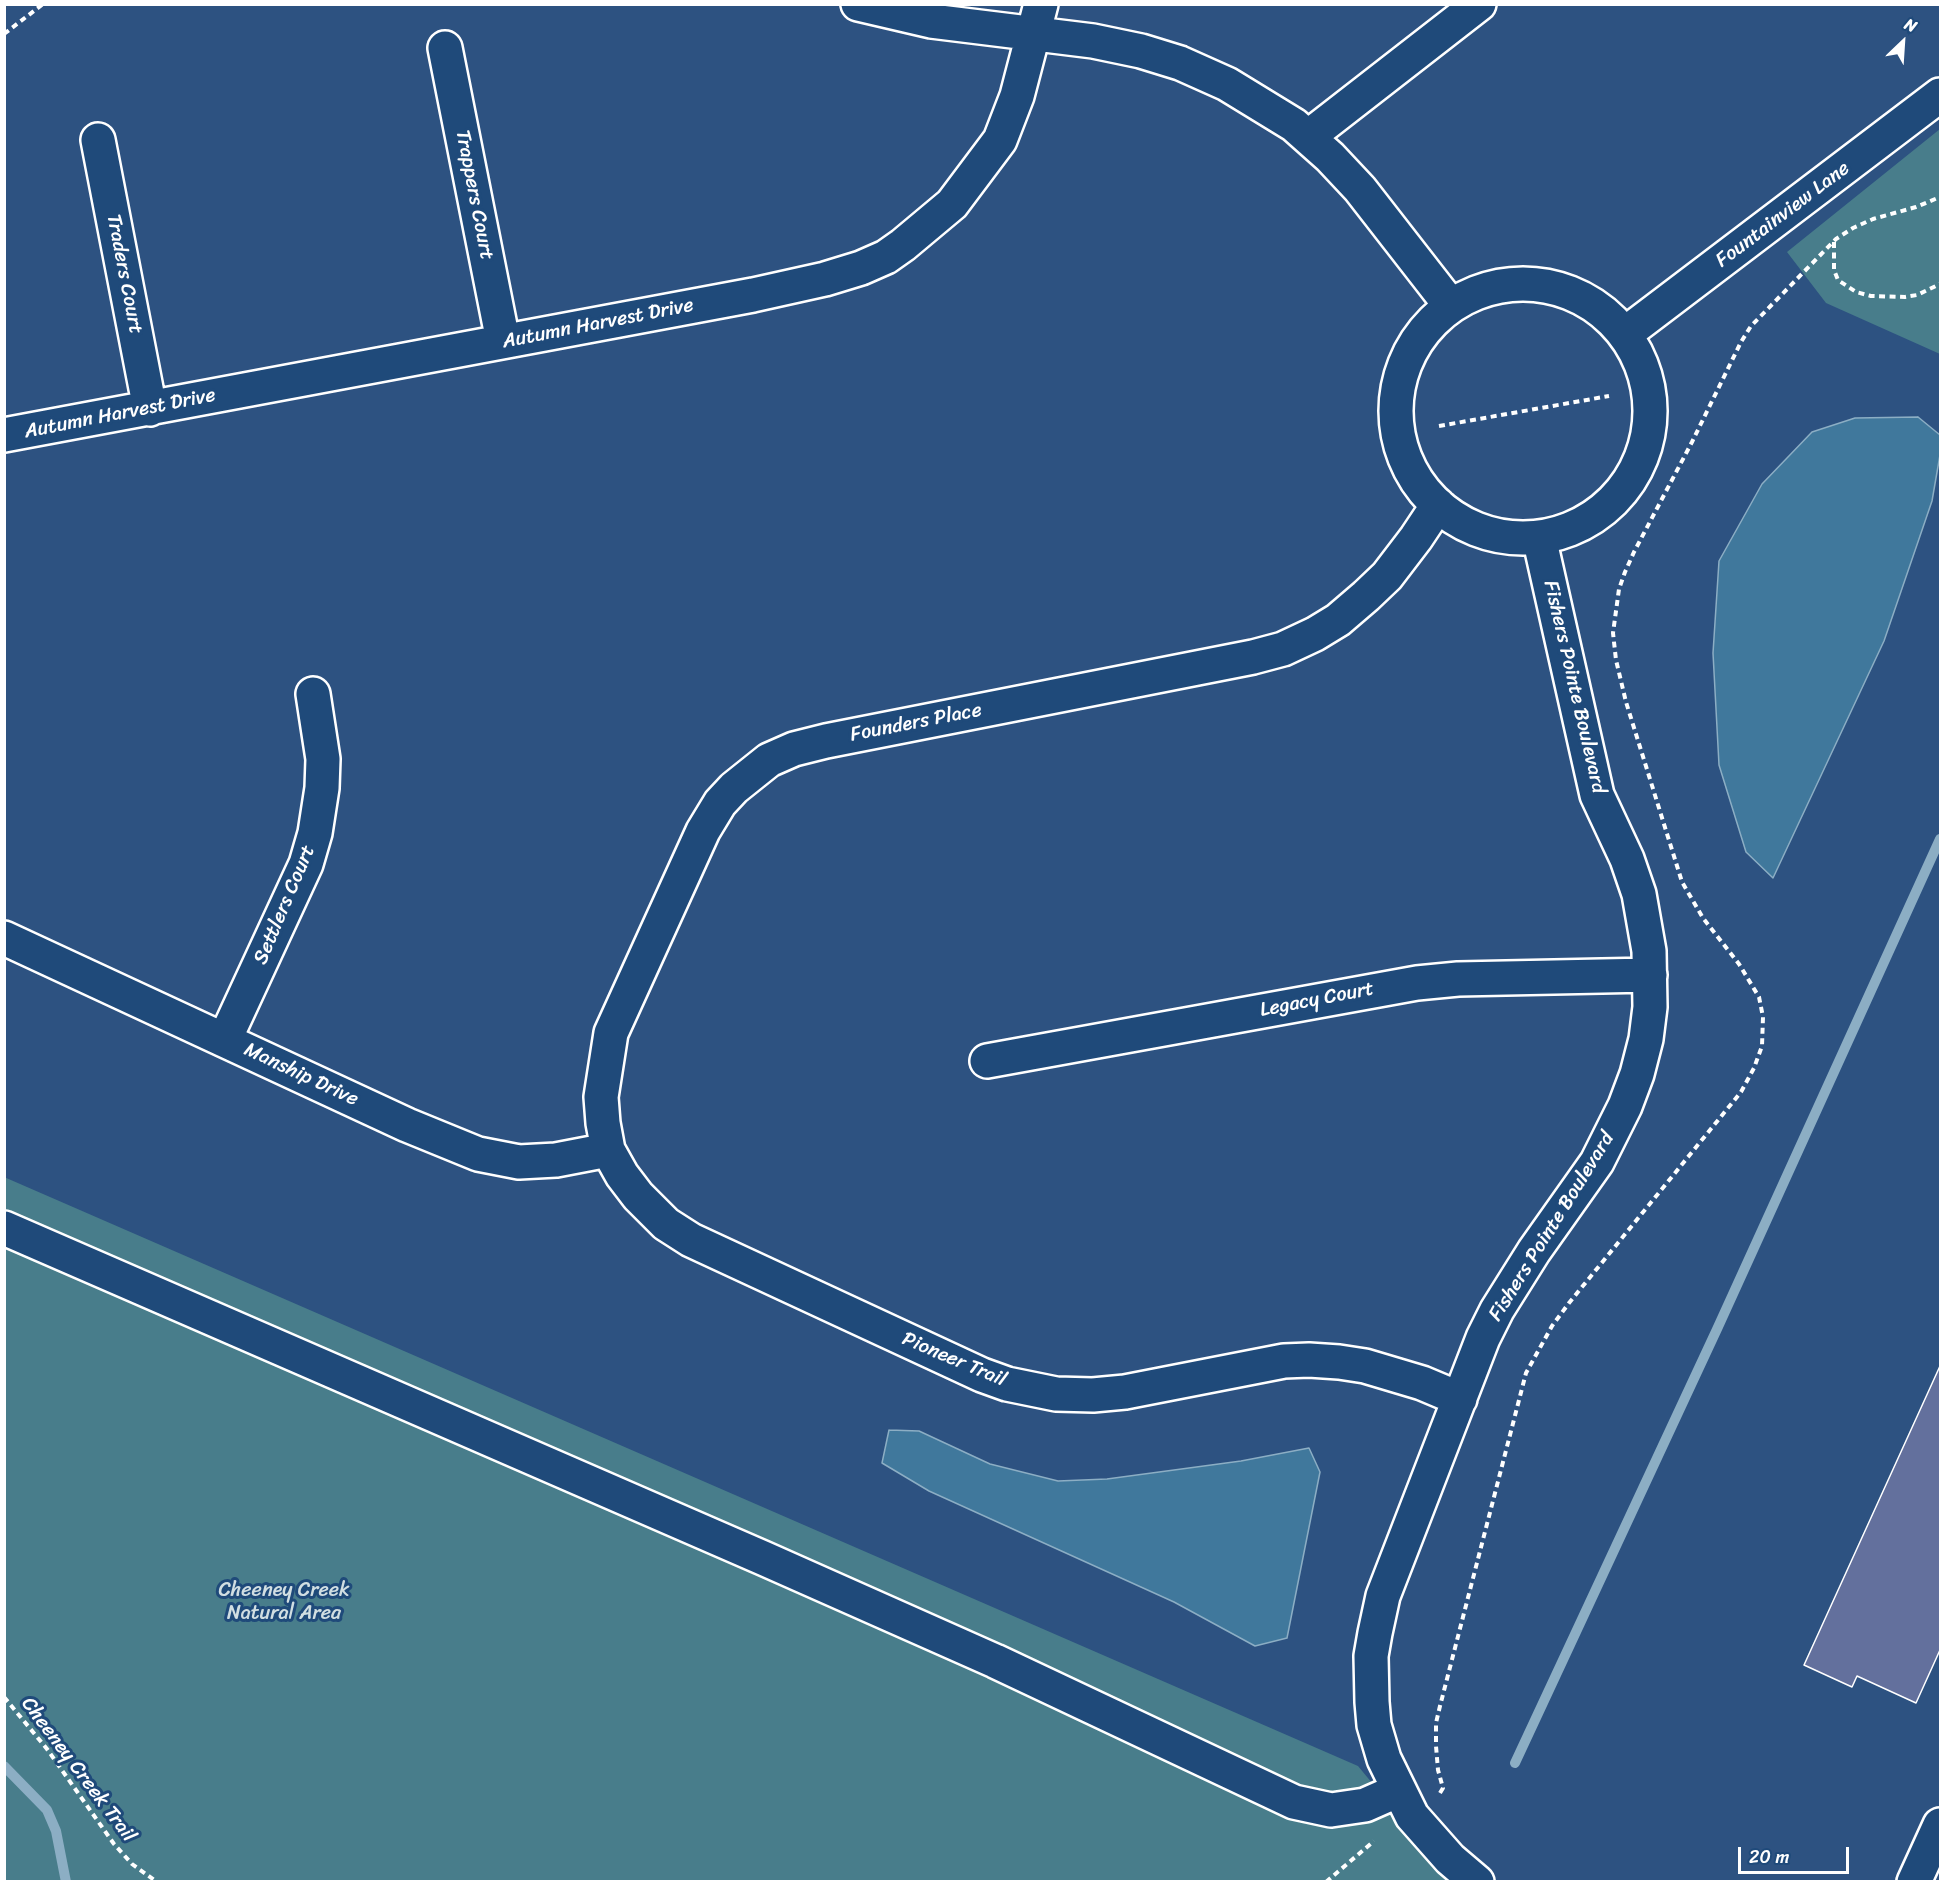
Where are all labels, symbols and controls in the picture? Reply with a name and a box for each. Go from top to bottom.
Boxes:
text: N [1900,10,1922,41]
north arrow [1873,12,1933,72]
street label: Trappers Court [450,128,498,262]
street label: Fountainview Lane [1711,157,1855,273]
street label: Traders Court [101,212,147,336]
street label: Autumn Harvest Drive [500,294,696,354]
street label: Autumn Harvest Drive [22,384,218,444]
street label: Fishers Pointe Boulevard [1538,578,1610,796]
street label: Founders Place [848,698,984,748]
street label: Settlers Court [249,842,321,968]
street label: Legacy Court [1258,977,1376,1023]
street label: Manship Drive [240,1038,362,1112]
street label: Fishers Pointe Boulevard [1484,1128,1620,1326]
street label: Pioneer Trail [898,1327,1010,1393]
park label: Cheeney Creek Natural Area [218,1579,350,1626]
street label: Cheeney Creek Trail [16,1693,140,1847]
scale bar [1741,1835,1852,1873]
text: 20 m [1749,1841,1789,1873]

